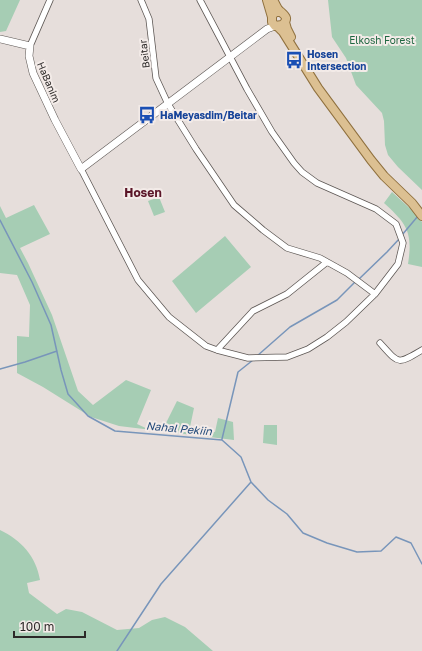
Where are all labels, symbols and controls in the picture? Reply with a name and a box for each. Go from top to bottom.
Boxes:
park label: Elkosh Forest [349,34,415,46]
street label: Beitar [136,39,152,69]
place label: Hosen Intersection [307,48,366,72]
bus stop icon: Hosen Intersection [284,50,304,70]
street label: HaBanim [35,60,63,104]
bus stop icon: HaMeyasdim/Beitar [137,105,157,125]
place label: HaMeyasdim/Beitar [160,109,257,121]
district label: Hosen [124,185,162,200]
water label: Nahal Pekiin [145,419,214,437]
scale bar [14,613,85,639]
text: 100 m [20,619,54,634]

